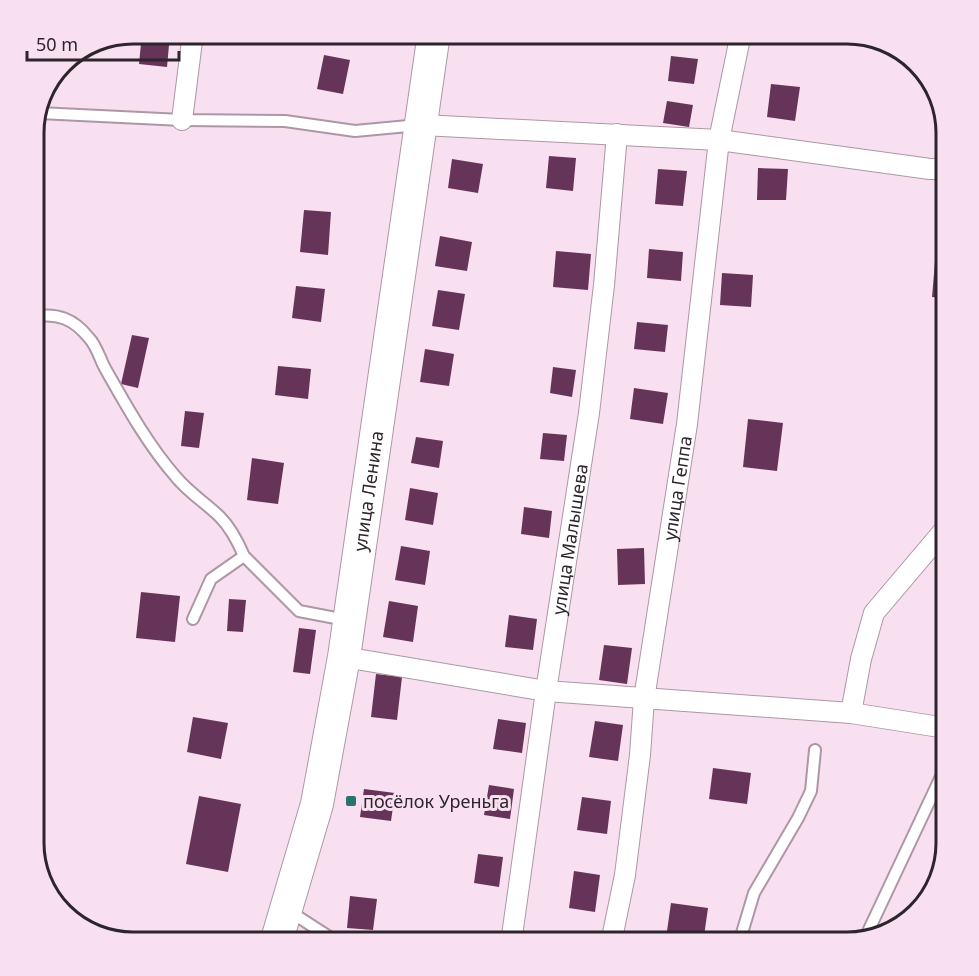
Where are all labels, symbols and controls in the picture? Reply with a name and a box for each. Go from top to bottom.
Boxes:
scale bar [27,24,178,62]
text: 50 m [36,32,78,56]
street label: улица Ленина [347,429,388,553]
street label: улица Геппа [657,434,697,542]
street label: улица Малышева [546,462,593,616]
place label: посёлок Уреньга [363,789,509,813]
marker: посёлок Уреньга [344,794,358,808]

